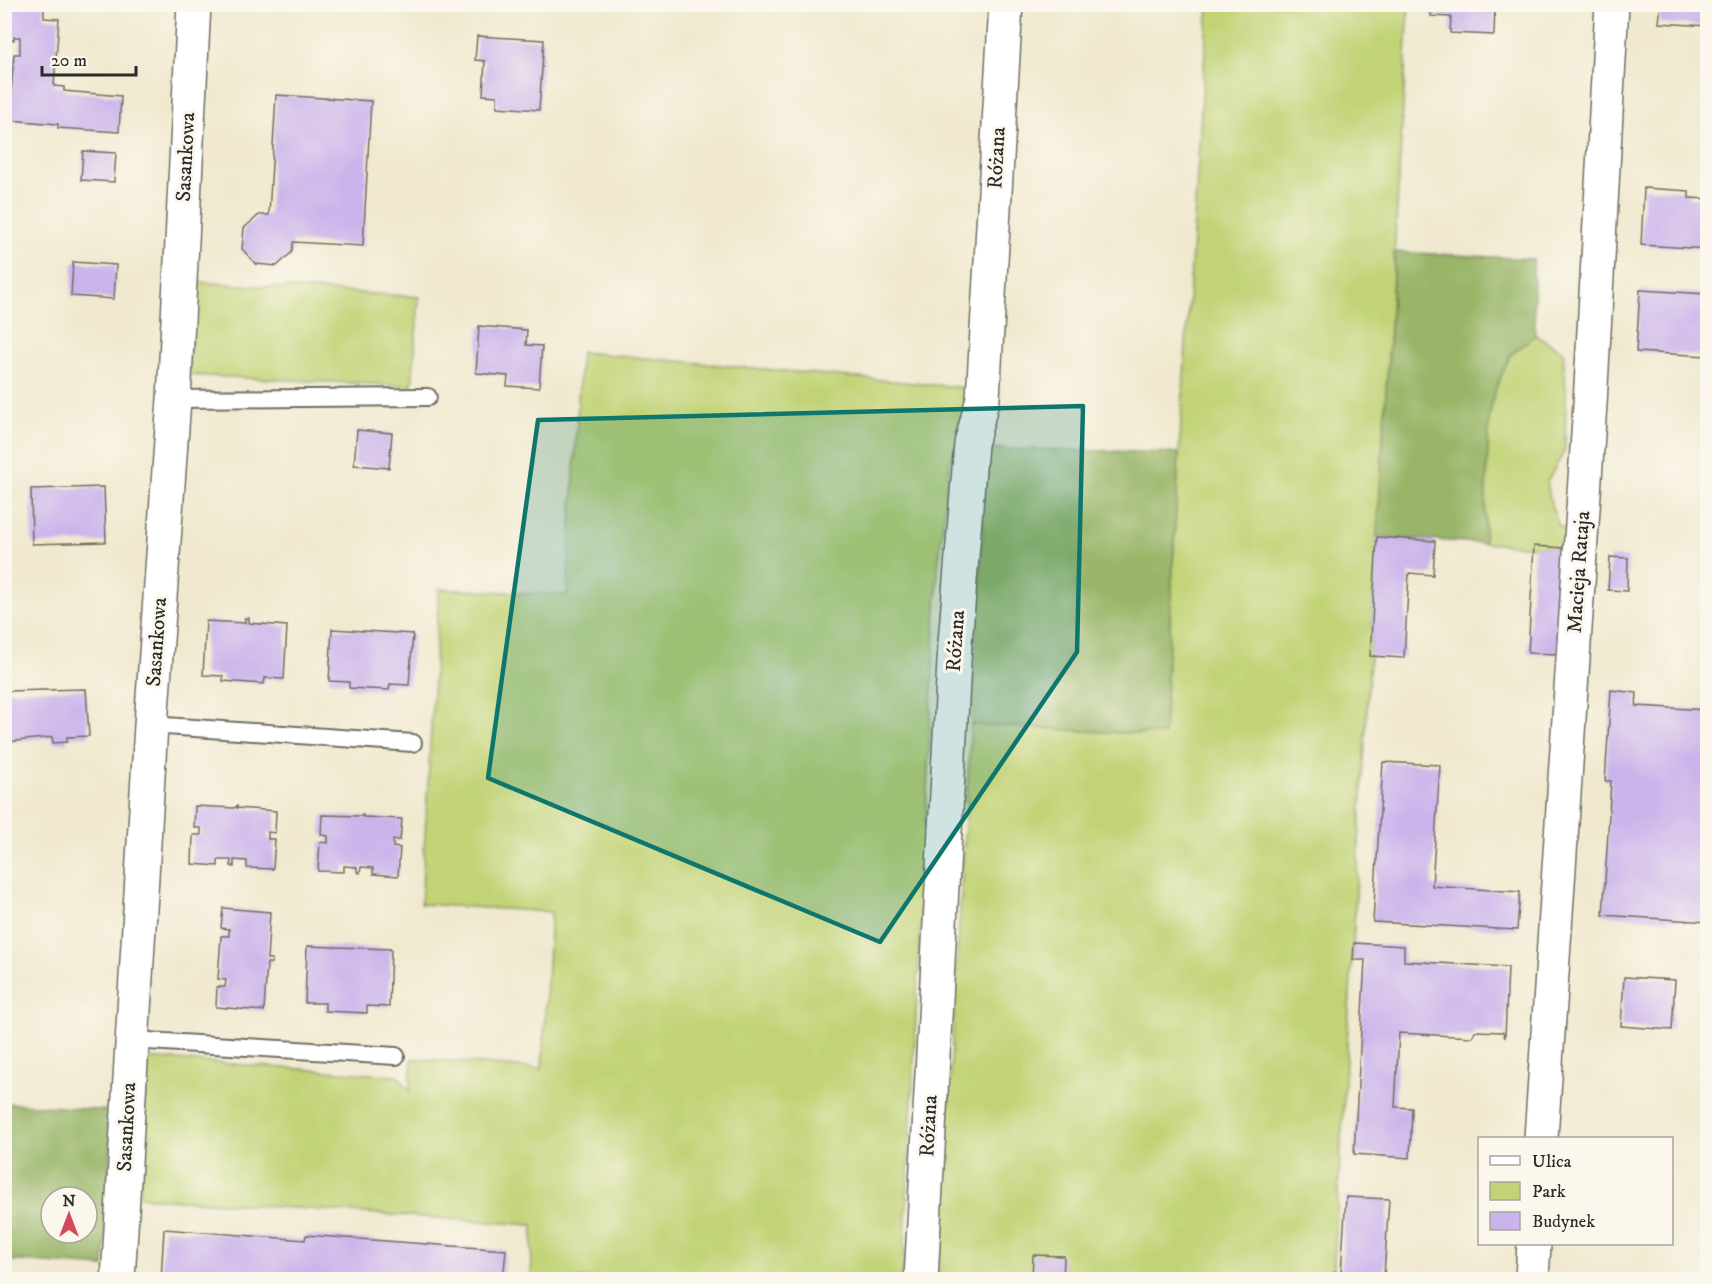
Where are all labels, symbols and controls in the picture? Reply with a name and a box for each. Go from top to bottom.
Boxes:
scale bar [42,39,136,77]
text: 20 m [51,50,87,72]
street label: Sasankowa [171,112,201,202]
street label: Różana [982,126,1012,190]
street label: Macieja Rataja [1562,510,1596,634]
street label: Sasankowa [141,596,173,688]
street label: Różana [941,609,971,673]
street label: Sasankowa [112,1082,142,1172]
street label: Różana [914,1094,944,1158]
legend [1478,1137,1673,1245]
text: Ulica [1532,1151,1572,1173]
text: Park [1532,1181,1566,1203]
north arrow [39,1185,99,1245]
text: N [62,1191,76,1211]
text: Budynek [1532,1211,1595,1233]

